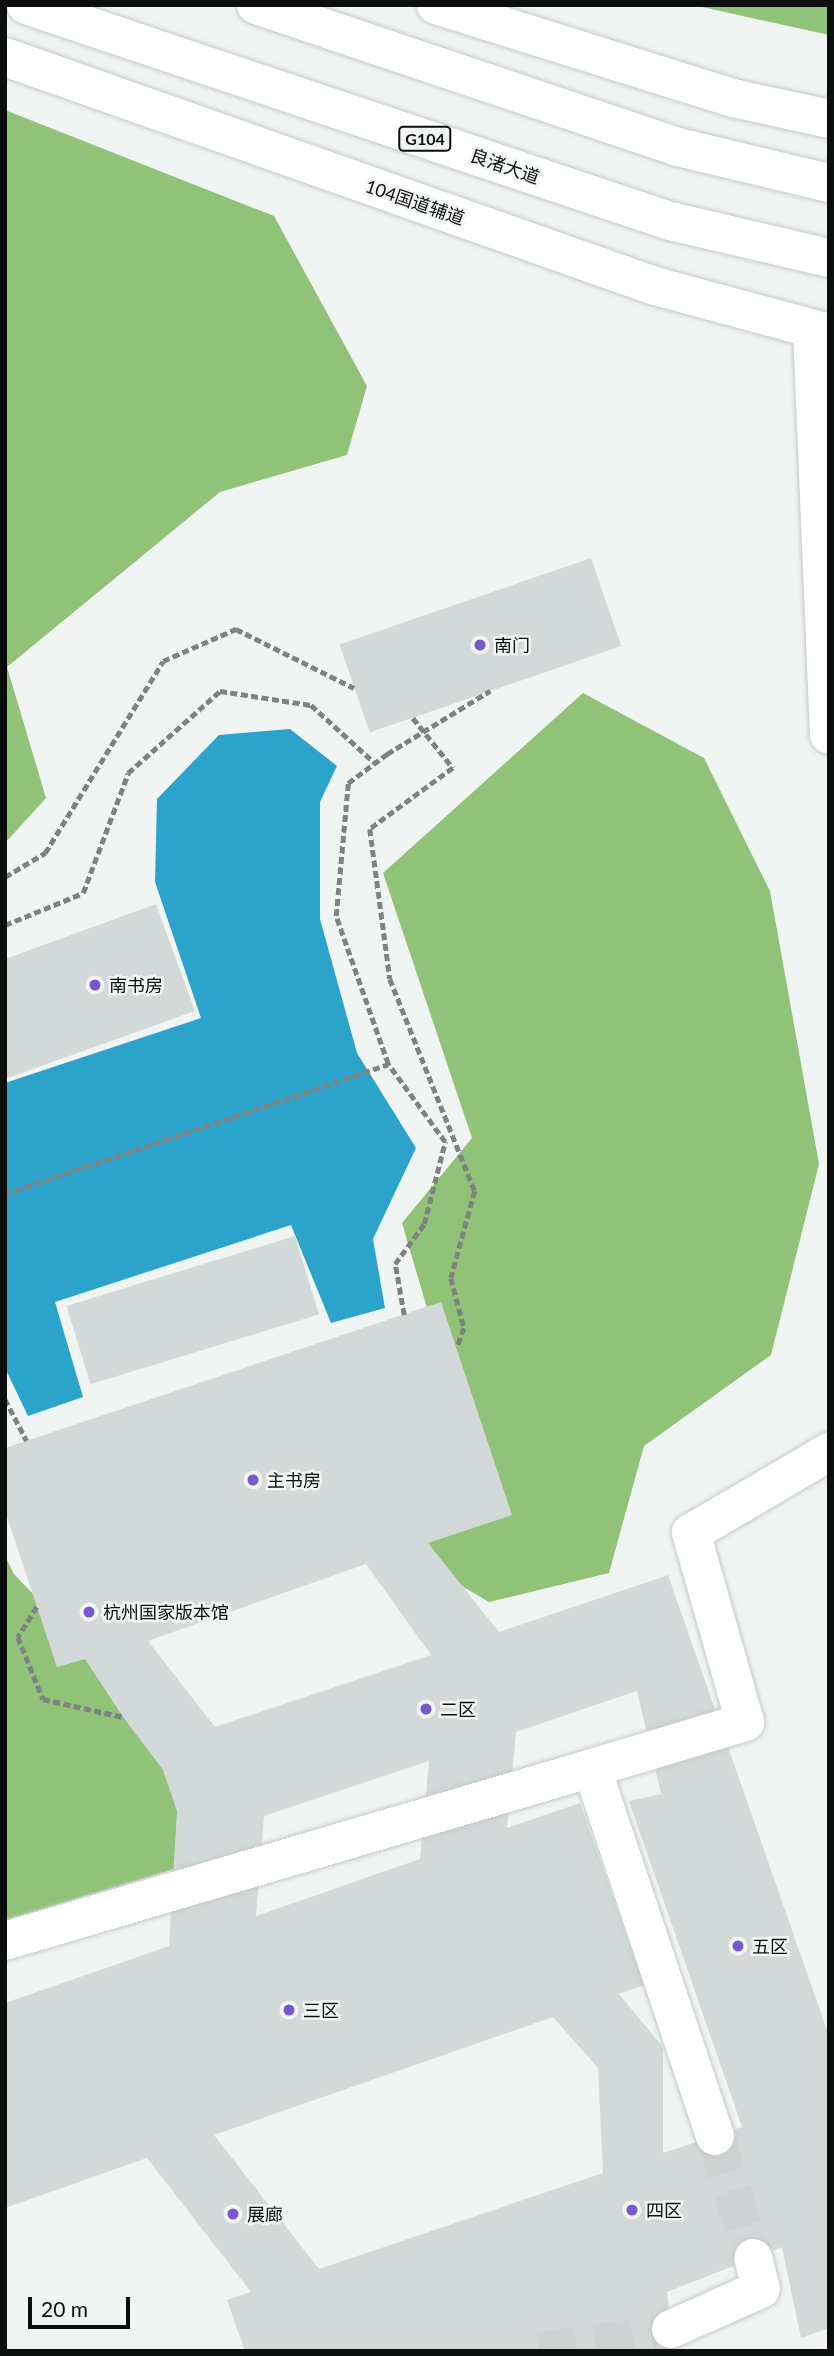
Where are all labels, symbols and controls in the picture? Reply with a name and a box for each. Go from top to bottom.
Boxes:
road number: G104 [397,127,453,152]
street label: 良渚大道 [467,144,543,188]
street label: 104国道辅道 [363,175,467,229]
place label: 南门 [494,634,530,656]
marker: 南门 [472,637,488,653]
place label: 南书房 [109,974,163,996]
marker: 南书房 [87,977,103,993]
place label: 主书房 [267,1469,321,1491]
marker: 主书房 [245,1472,261,1488]
place label: 杭州国家版本馆 [103,1601,229,1623]
marker: 杭州国家版本馆 [81,1604,97,1620]
place label: 二区 [440,1698,476,1720]
marker: 二区 [418,1701,434,1717]
place label: 五区 [752,1935,788,1957]
marker: 五区 [730,1938,746,1954]
place label: 三区 [303,1999,339,2021]
marker: 三区 [281,2002,297,2018]
place label: 四区 [646,2199,682,2221]
marker: 四区 [624,2202,640,2218]
place label: 展廊 [247,2203,283,2225]
marker: 展廊 [225,2206,241,2222]
scale bar [32,2282,133,2326]
text: 20 m [41,2296,88,2321]

